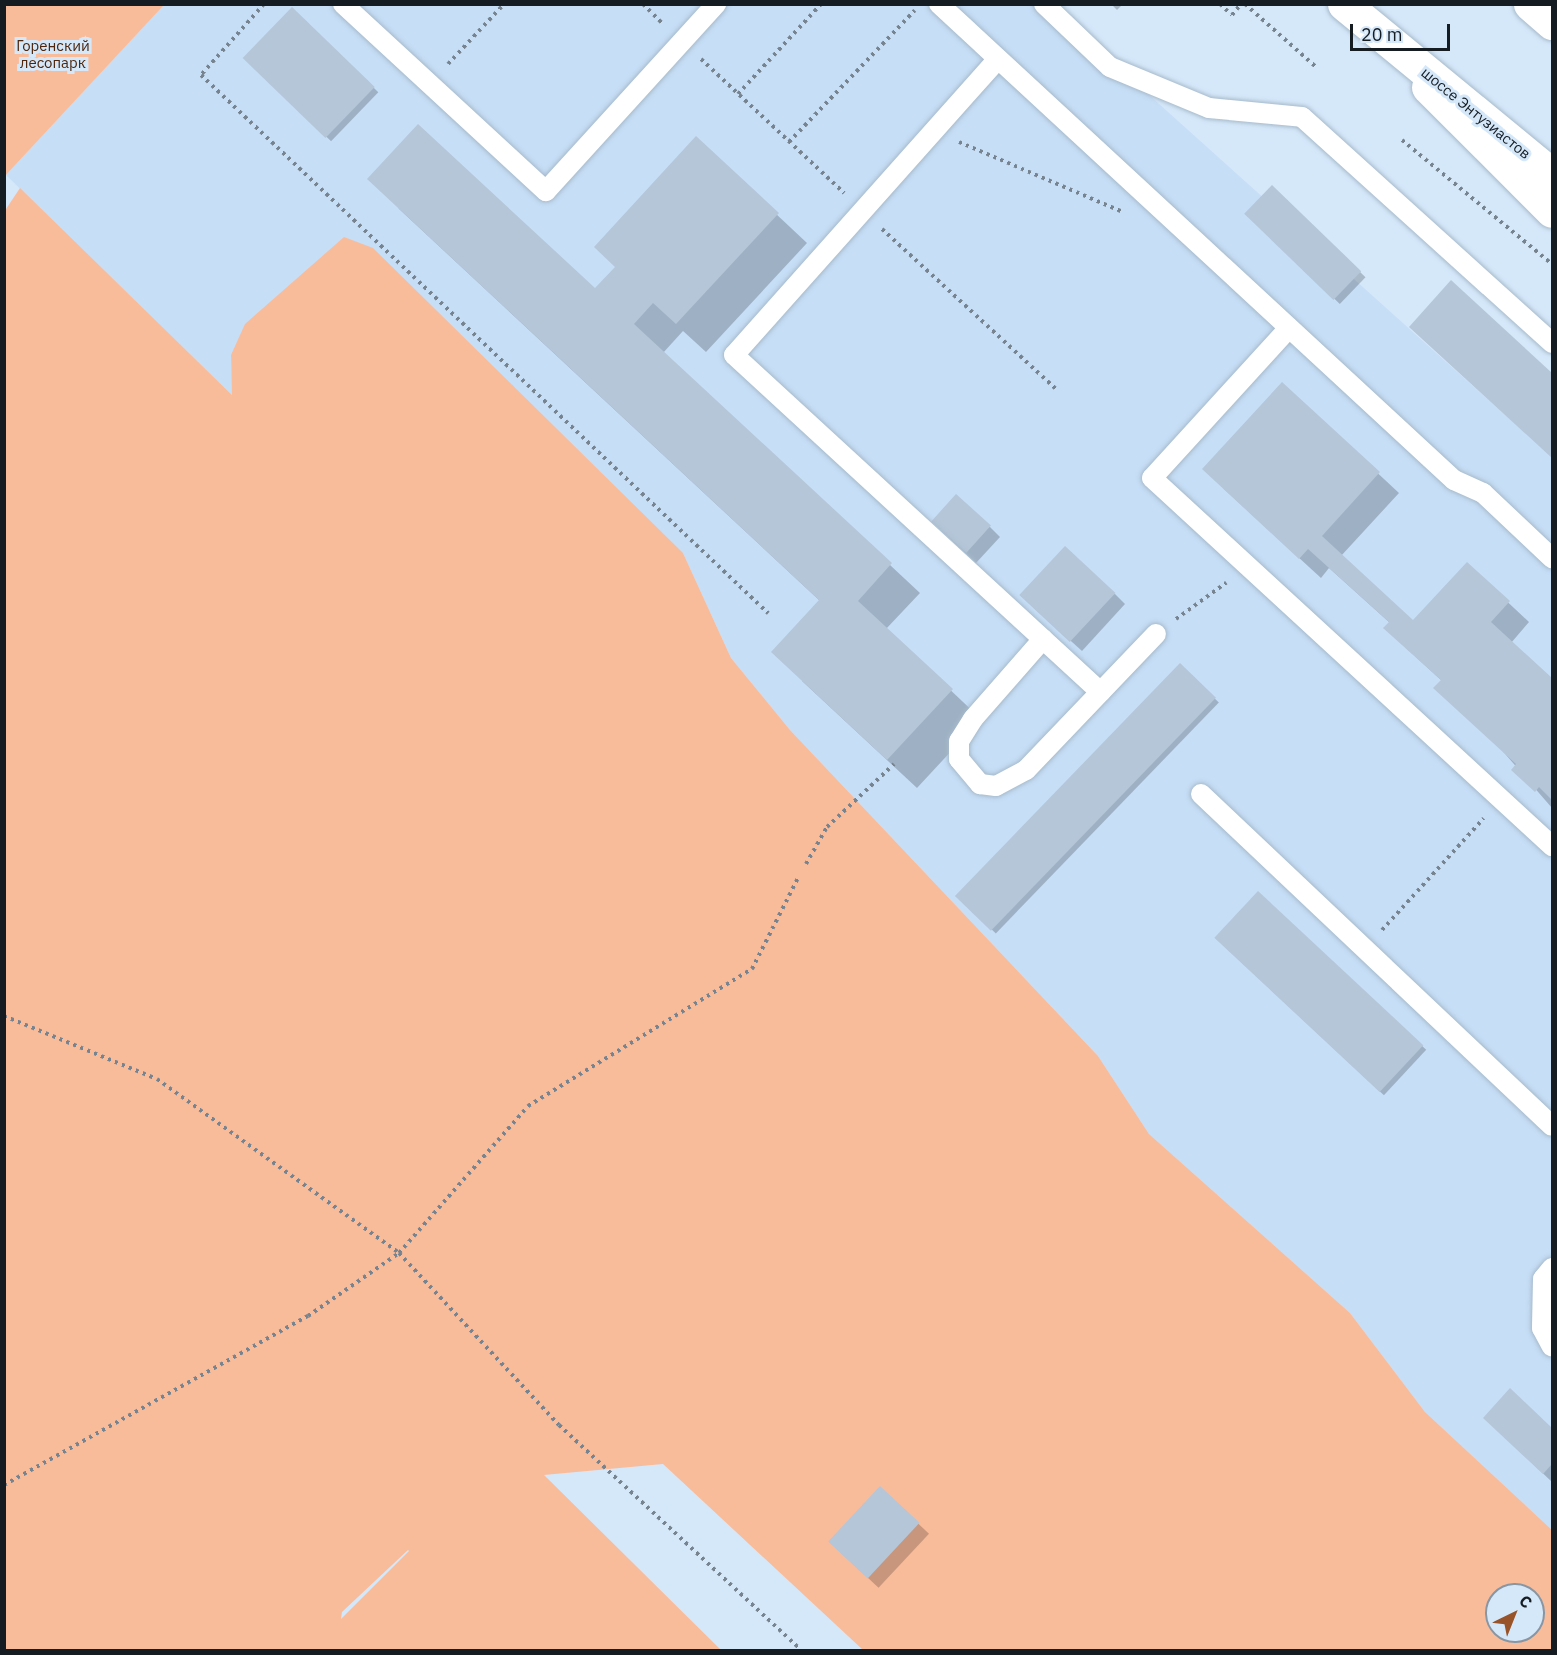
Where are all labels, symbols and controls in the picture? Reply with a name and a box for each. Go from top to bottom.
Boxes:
scale bar [1353,12,1454,50]
text: 20 m [1361,23,1403,46]
park label: Горенский лесопарк [16,36,90,71]
street label: шоссе Энтузиастов [1418,63,1534,163]
north arrow [1485,1583,1545,1643]
text: С [1515,1590,1537,1612]

